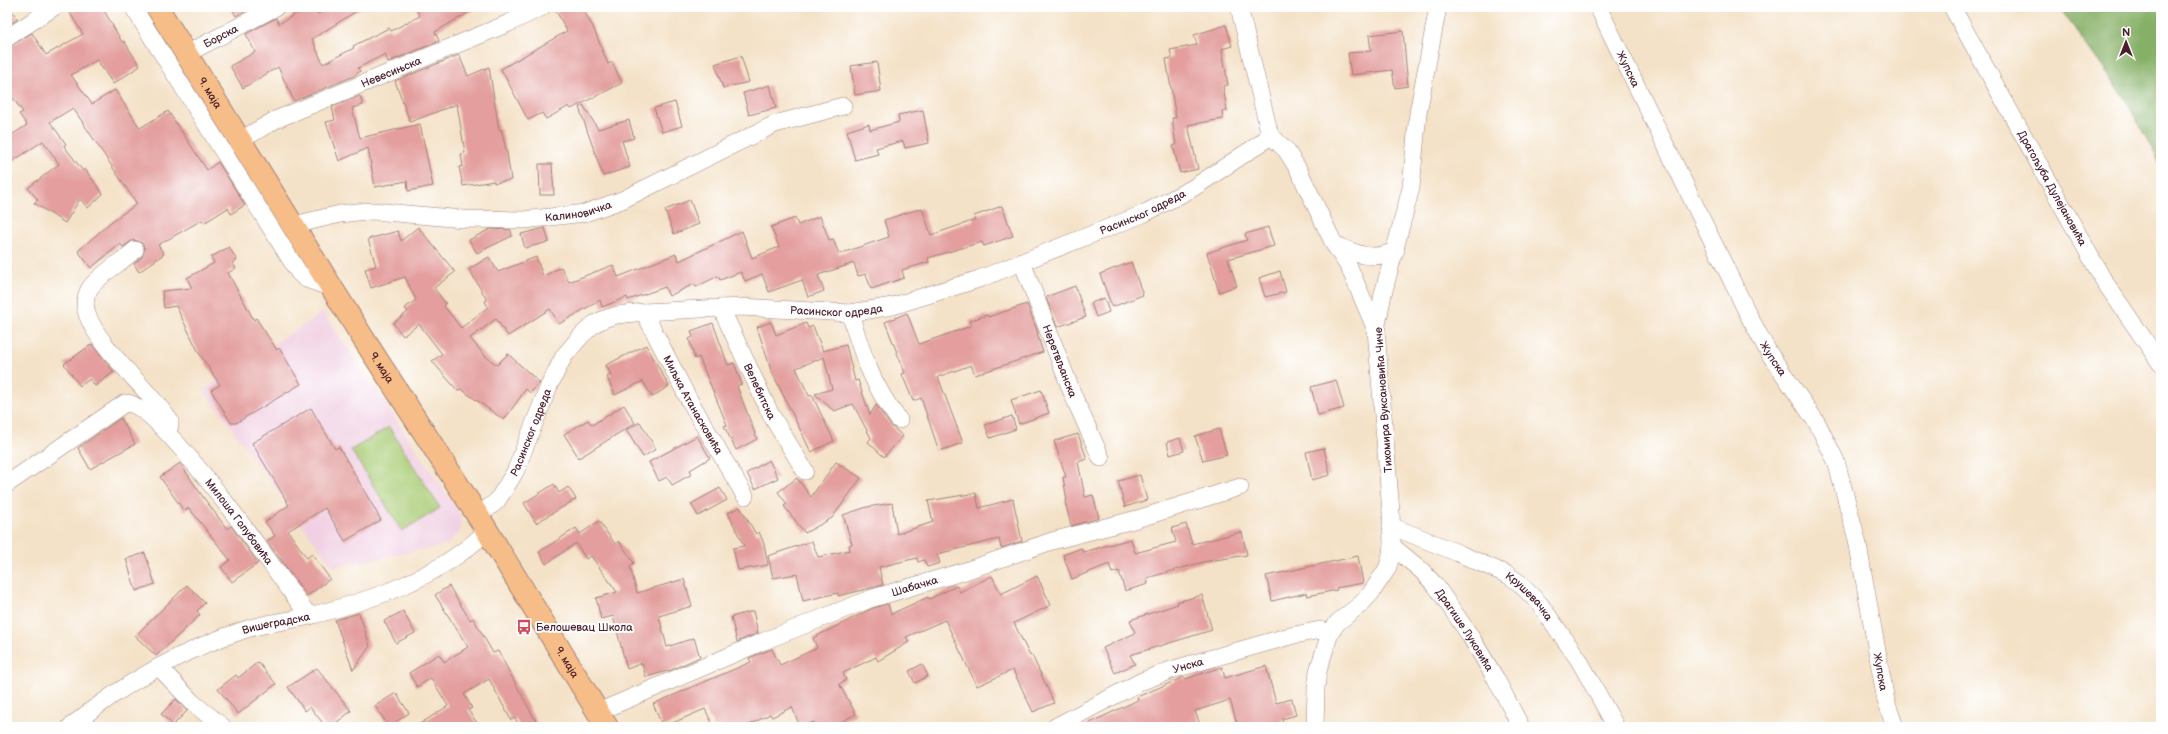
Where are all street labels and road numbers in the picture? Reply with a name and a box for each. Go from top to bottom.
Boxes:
street label: Борска [201,22,241,51]
street label: Жупска [1614,49,1642,90]
street label: Невесињска [359,54,424,91]
street label: 9. маја [195,75,225,111]
street label: Драгољуба Дулејановића [2015,128,2089,249]
street label: Расинског одреда [1098,187,1188,238]
street label: Калиновичка [544,198,614,225]
street label: Расинског одреда [790,302,884,320]
street label: Неретвљанска [1040,323,1080,400]
street label: Тихомира Вуксановића Чиче [1372,327,1395,473]
street label: Жупска [1757,339,1789,379]
street label: 9. маја [367,350,397,386]
street label: Миљка Атанасковића [660,353,726,457]
street label: Велебитска [741,362,778,422]
street label: Расинског одреда [508,386,554,479]
street label: Милоша Голубовића [202,476,276,568]
street label: Крушевачка [1503,569,1556,624]
street label: Шабачка [890,573,940,599]
street label: Драгише Луковића [1433,586,1496,674]
street label: Вишеградска [240,610,312,637]
street label: 9. маја [552,644,582,681]
street label: Жупска [1870,652,1890,693]
street label: Унска [1171,655,1205,676]

